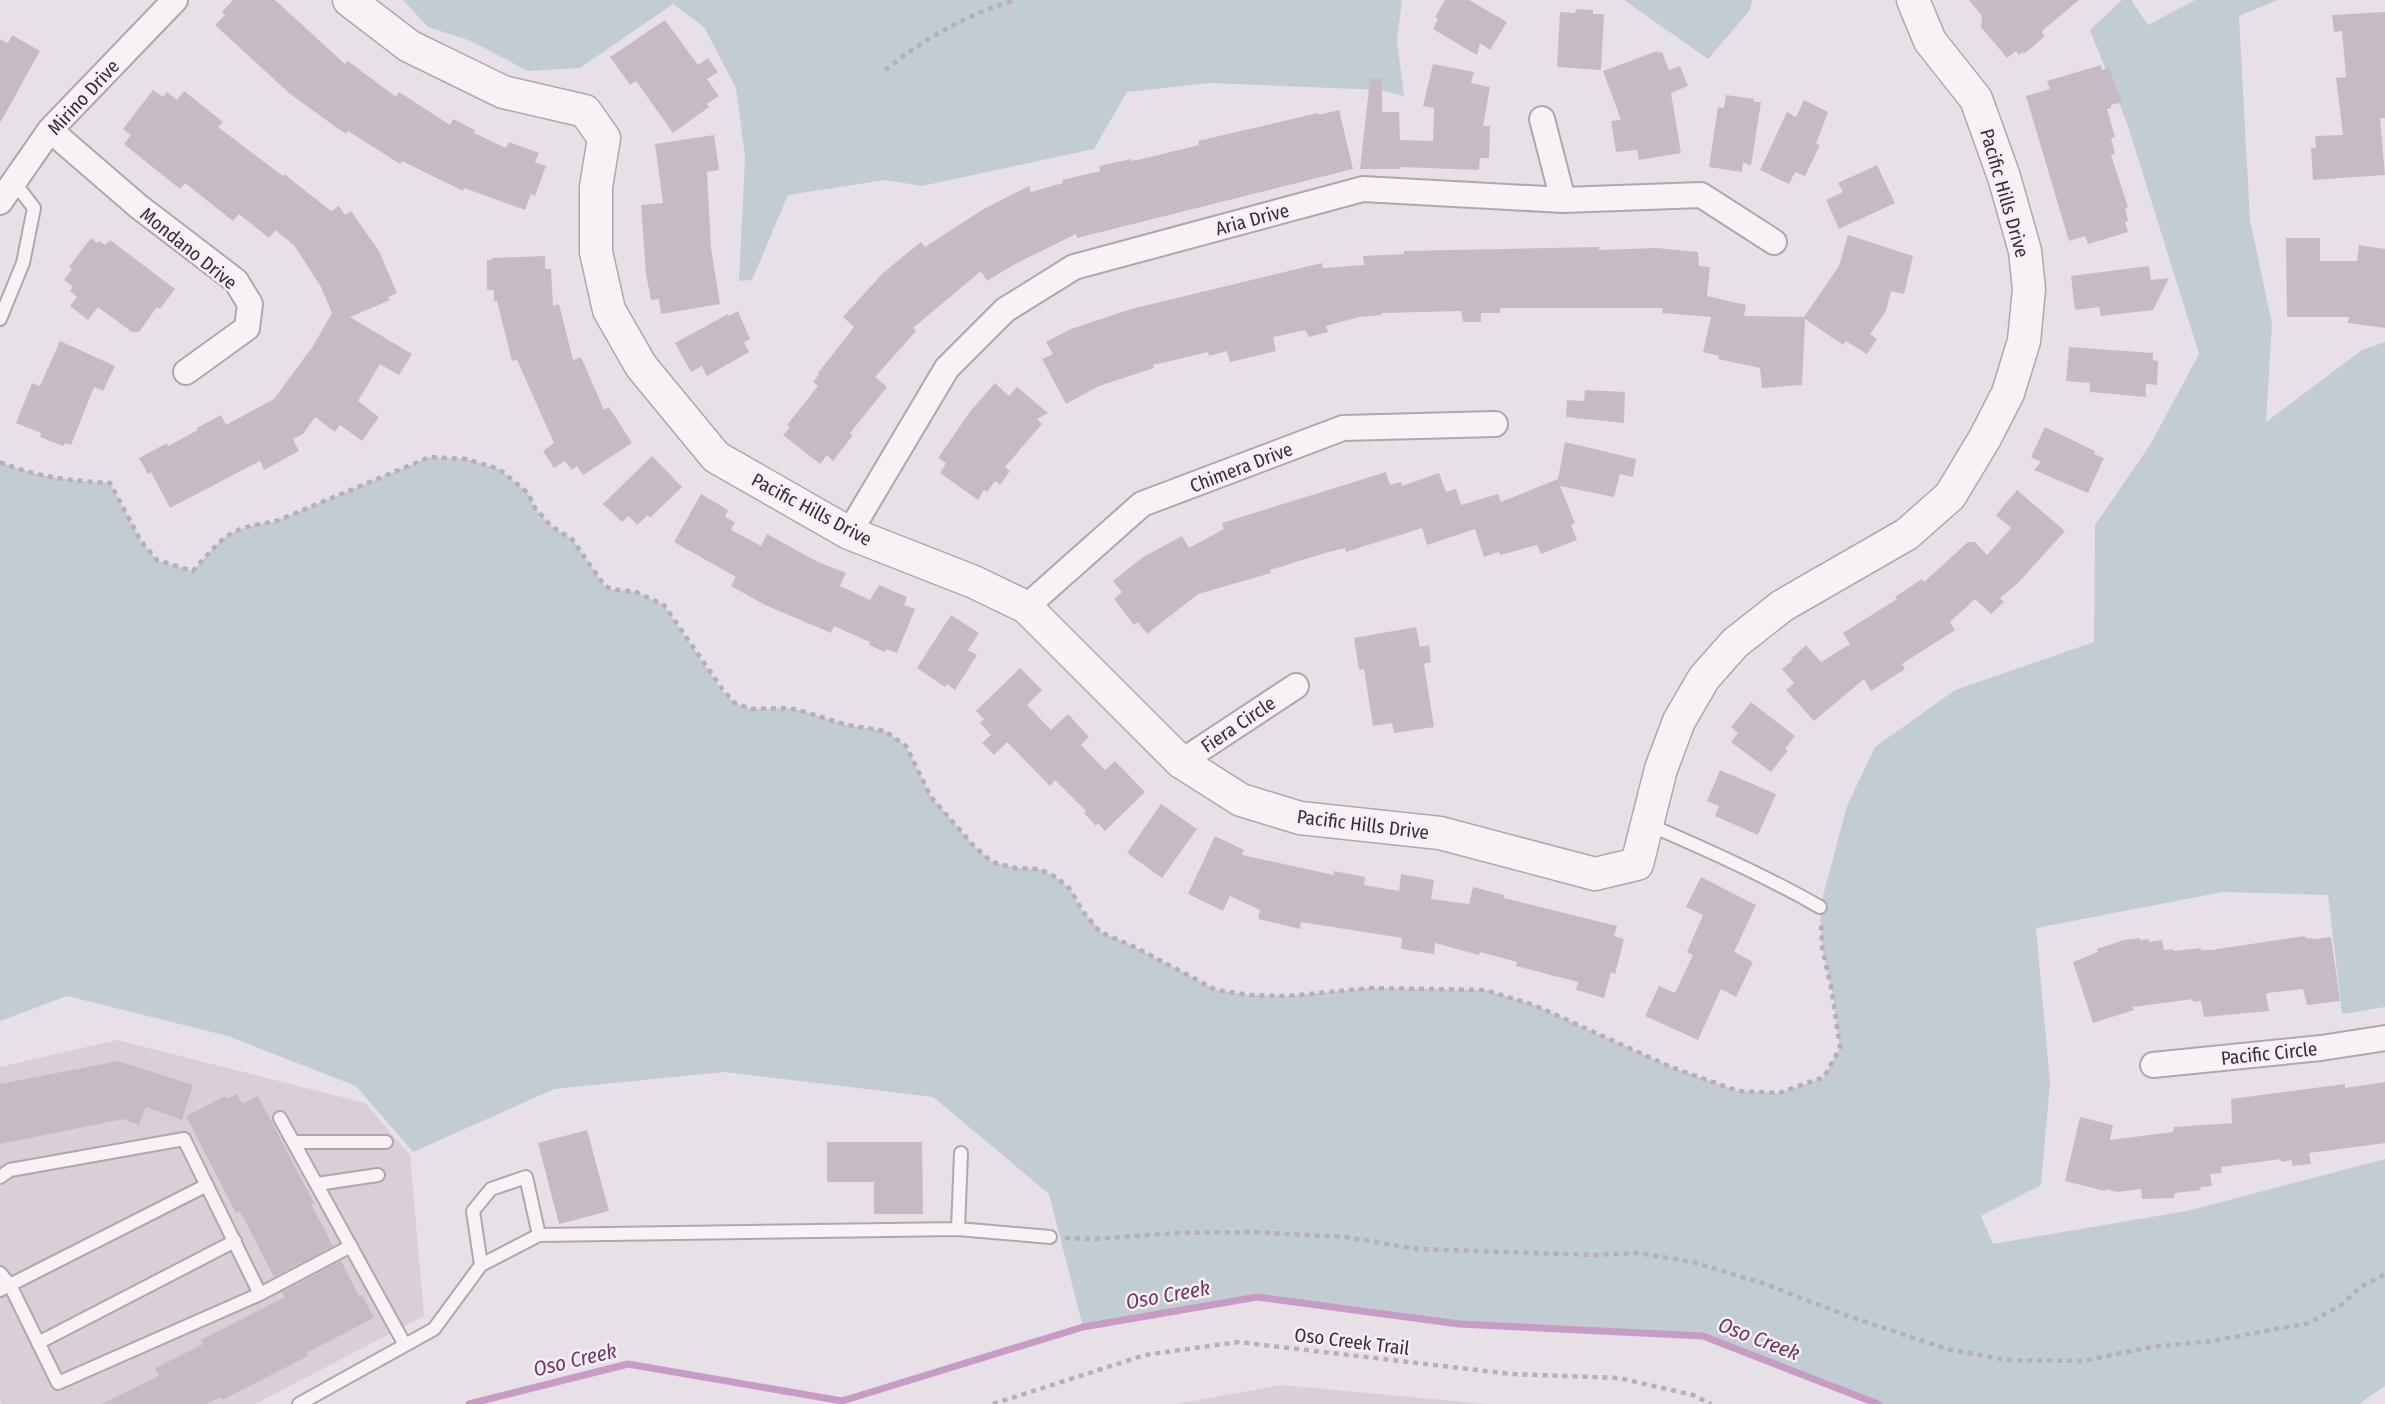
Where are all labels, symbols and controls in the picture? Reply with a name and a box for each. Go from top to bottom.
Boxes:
street label: Mirino Drive [43,55,124,140]
street label: Pacific Hills Drive [1975,126,2034,260]
street label: Aria Drive [1213,199,1292,240]
street label: Mondano Drive [136,202,242,294]
street label: Chimera Drive [1186,437,1296,498]
street label: Pacific Hills Drive [748,468,876,551]
street label: Fiera Circle [1197,691,1280,758]
street label: Pacific Hills Drive [1296,805,1430,844]
street label: Pacific Circle [2220,1037,2318,1070]
water label: Oso Creek [1124,1275,1212,1315]
water label: Oso Creek [1715,1312,1803,1366]
street label: Oso Creek Trail [1293,1323,1411,1360]
water label: Oso Creek [531,1338,619,1382]

